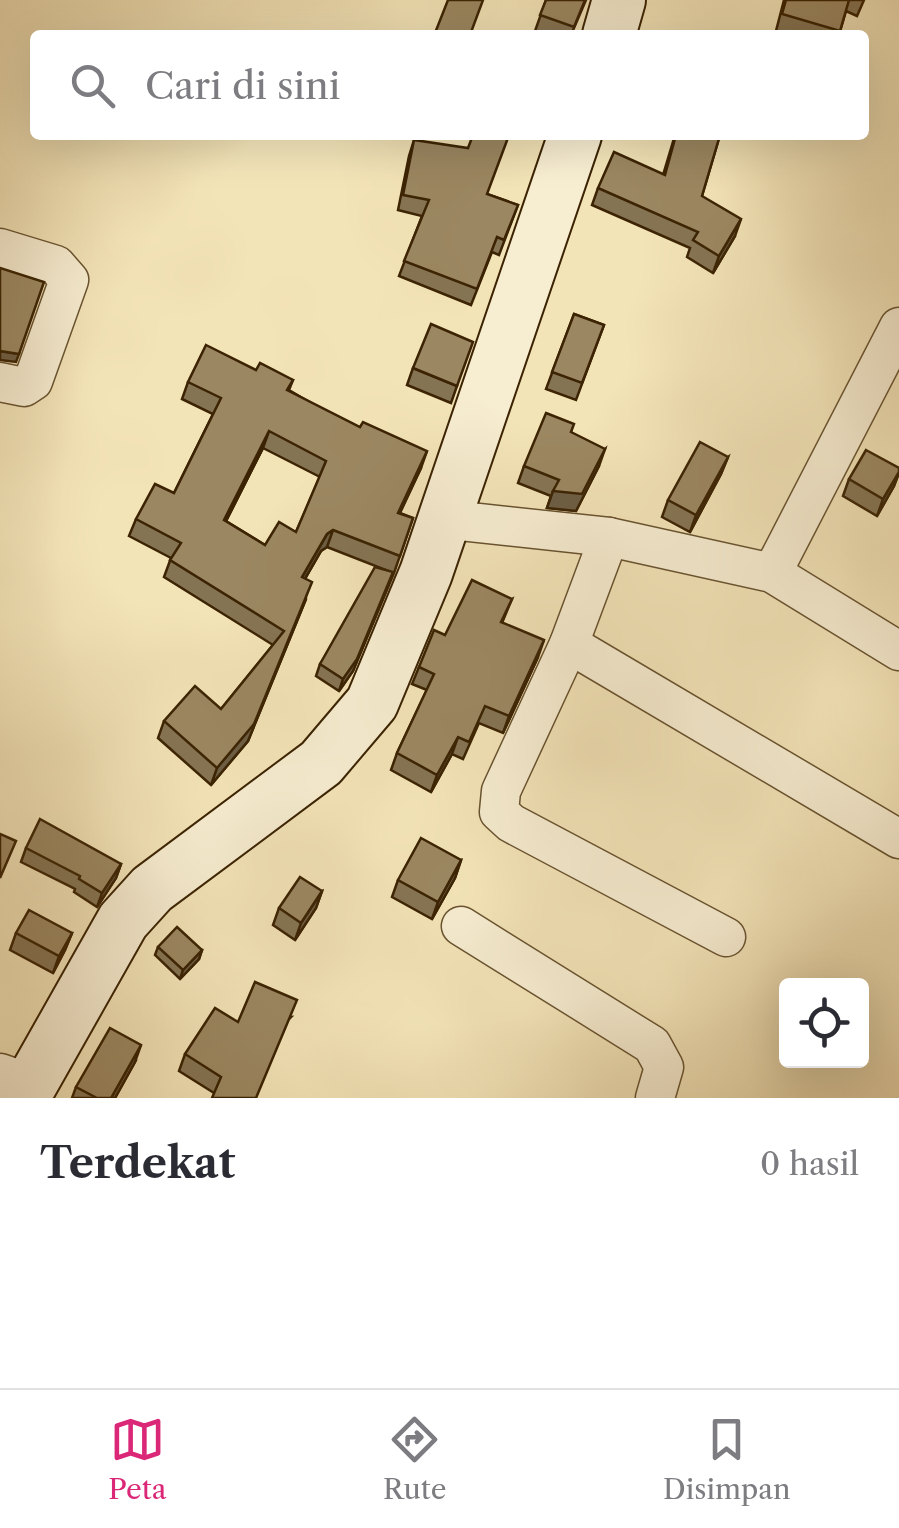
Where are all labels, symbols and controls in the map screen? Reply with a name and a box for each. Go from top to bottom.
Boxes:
search box [30,30,869,140]
icon: search [65,58,120,113]
text: Cari di sini [145,62,340,109]
map controls [779,978,869,1068]
button: locate [779,978,869,1068]
text: Terdekat [40,1137,235,1189]
text: 0 hasil [760,1144,859,1183]
tab: Peta [108,1412,166,1506]
tab: Rute [383,1412,446,1506]
tab: Disimpan [663,1412,791,1506]

